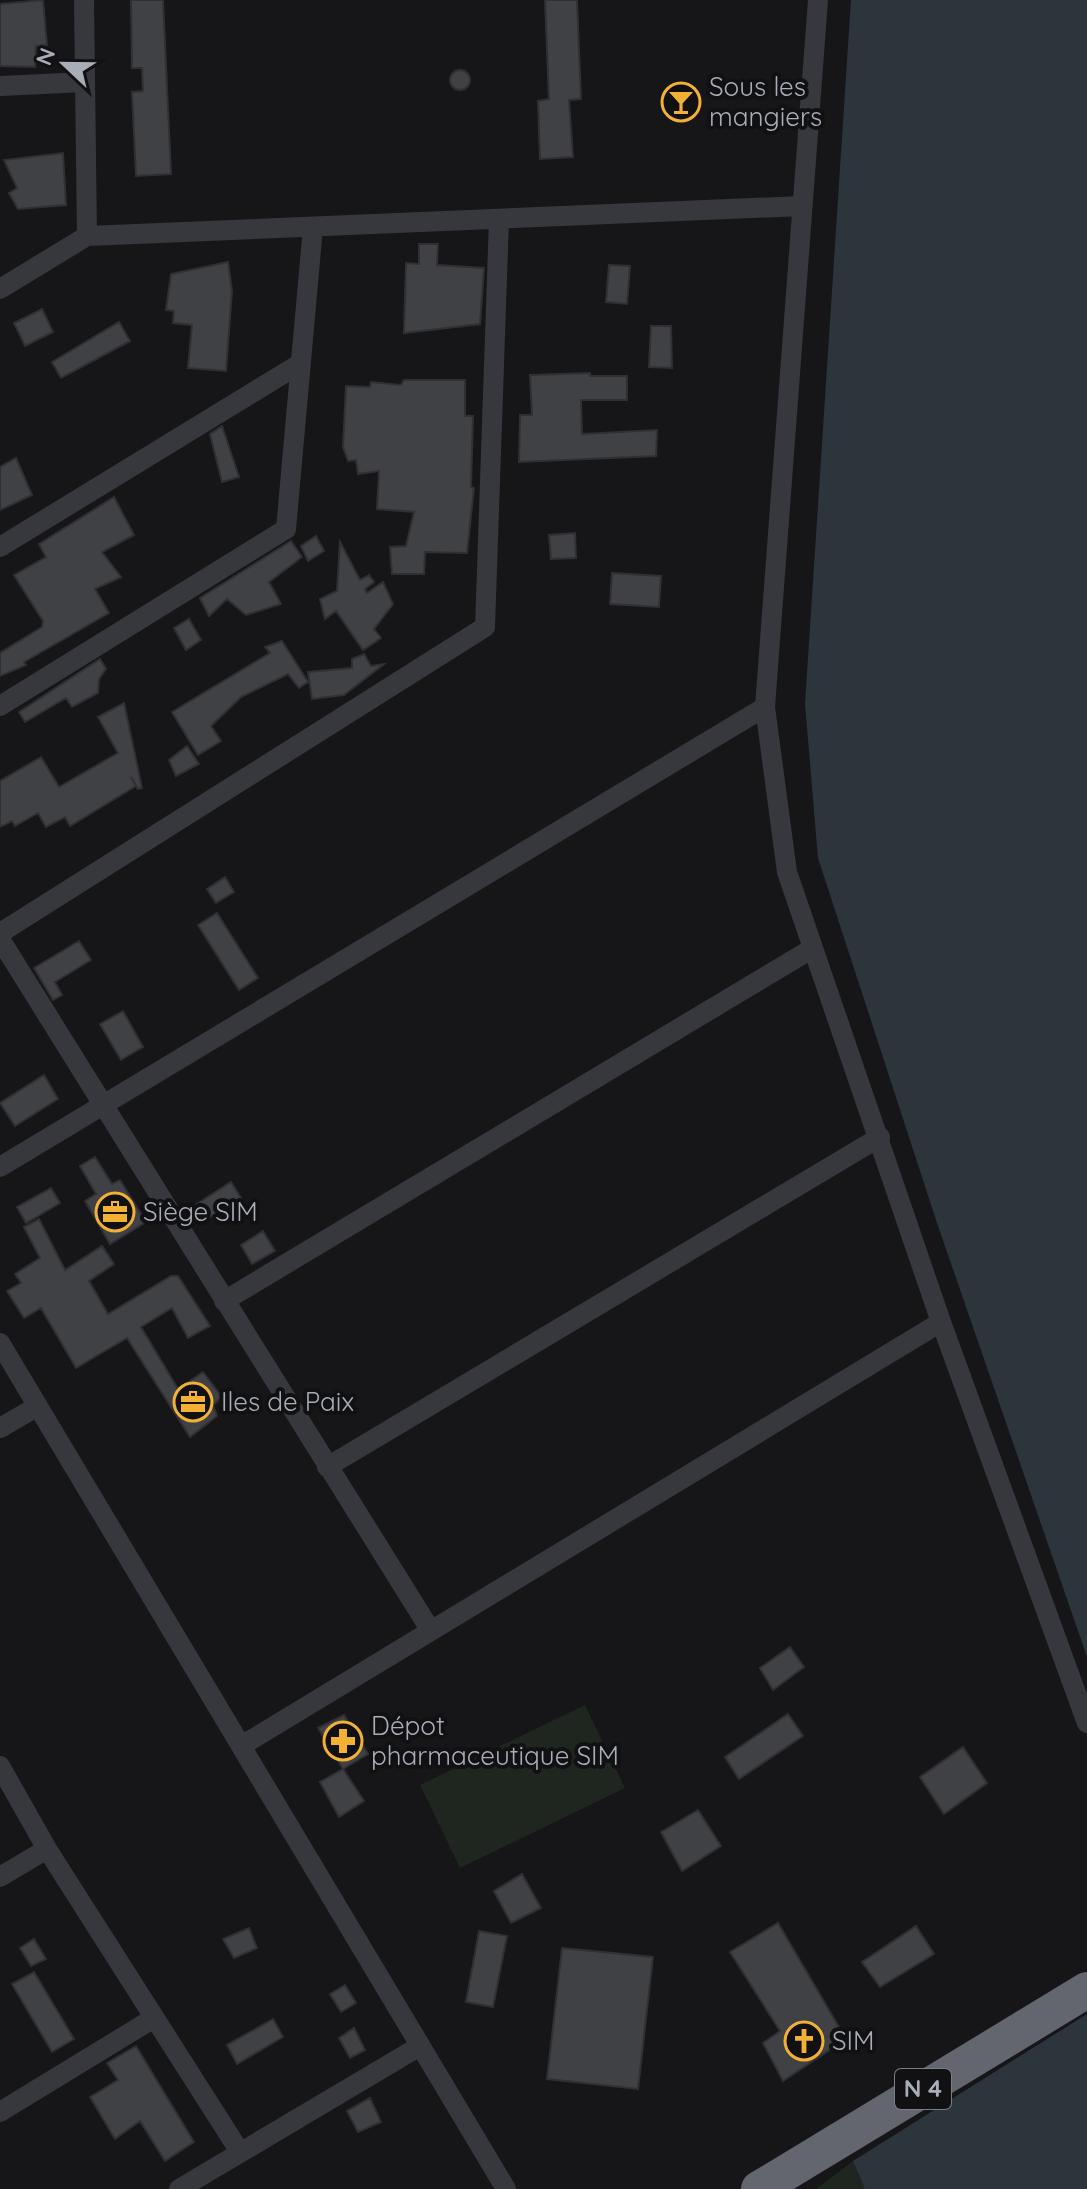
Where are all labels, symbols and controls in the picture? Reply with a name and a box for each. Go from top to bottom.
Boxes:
north arrow [24,24,104,104]
text: N [29,44,61,69]
place label: Sous les mangiers [709,70,822,133]
bar icon: Sous les mangiers [660,81,702,123]
office icon: Siège SIM [94,1191,136,1233]
place label: Siège SIM [143,1195,258,1228]
office icon: Iles de Paix [172,1381,214,1423]
place label: Iles de Paix [221,1385,354,1418]
place label: Dépot pharmaceutique SIM [371,1709,619,1772]
pharmacy icon: Dépot pharmaceutique SIM [322,1720,364,1762]
church icon: SIM [783,2020,825,2062]
place label: SIM [832,2024,875,2057]
road number: N 4 [895,2069,951,2109]

